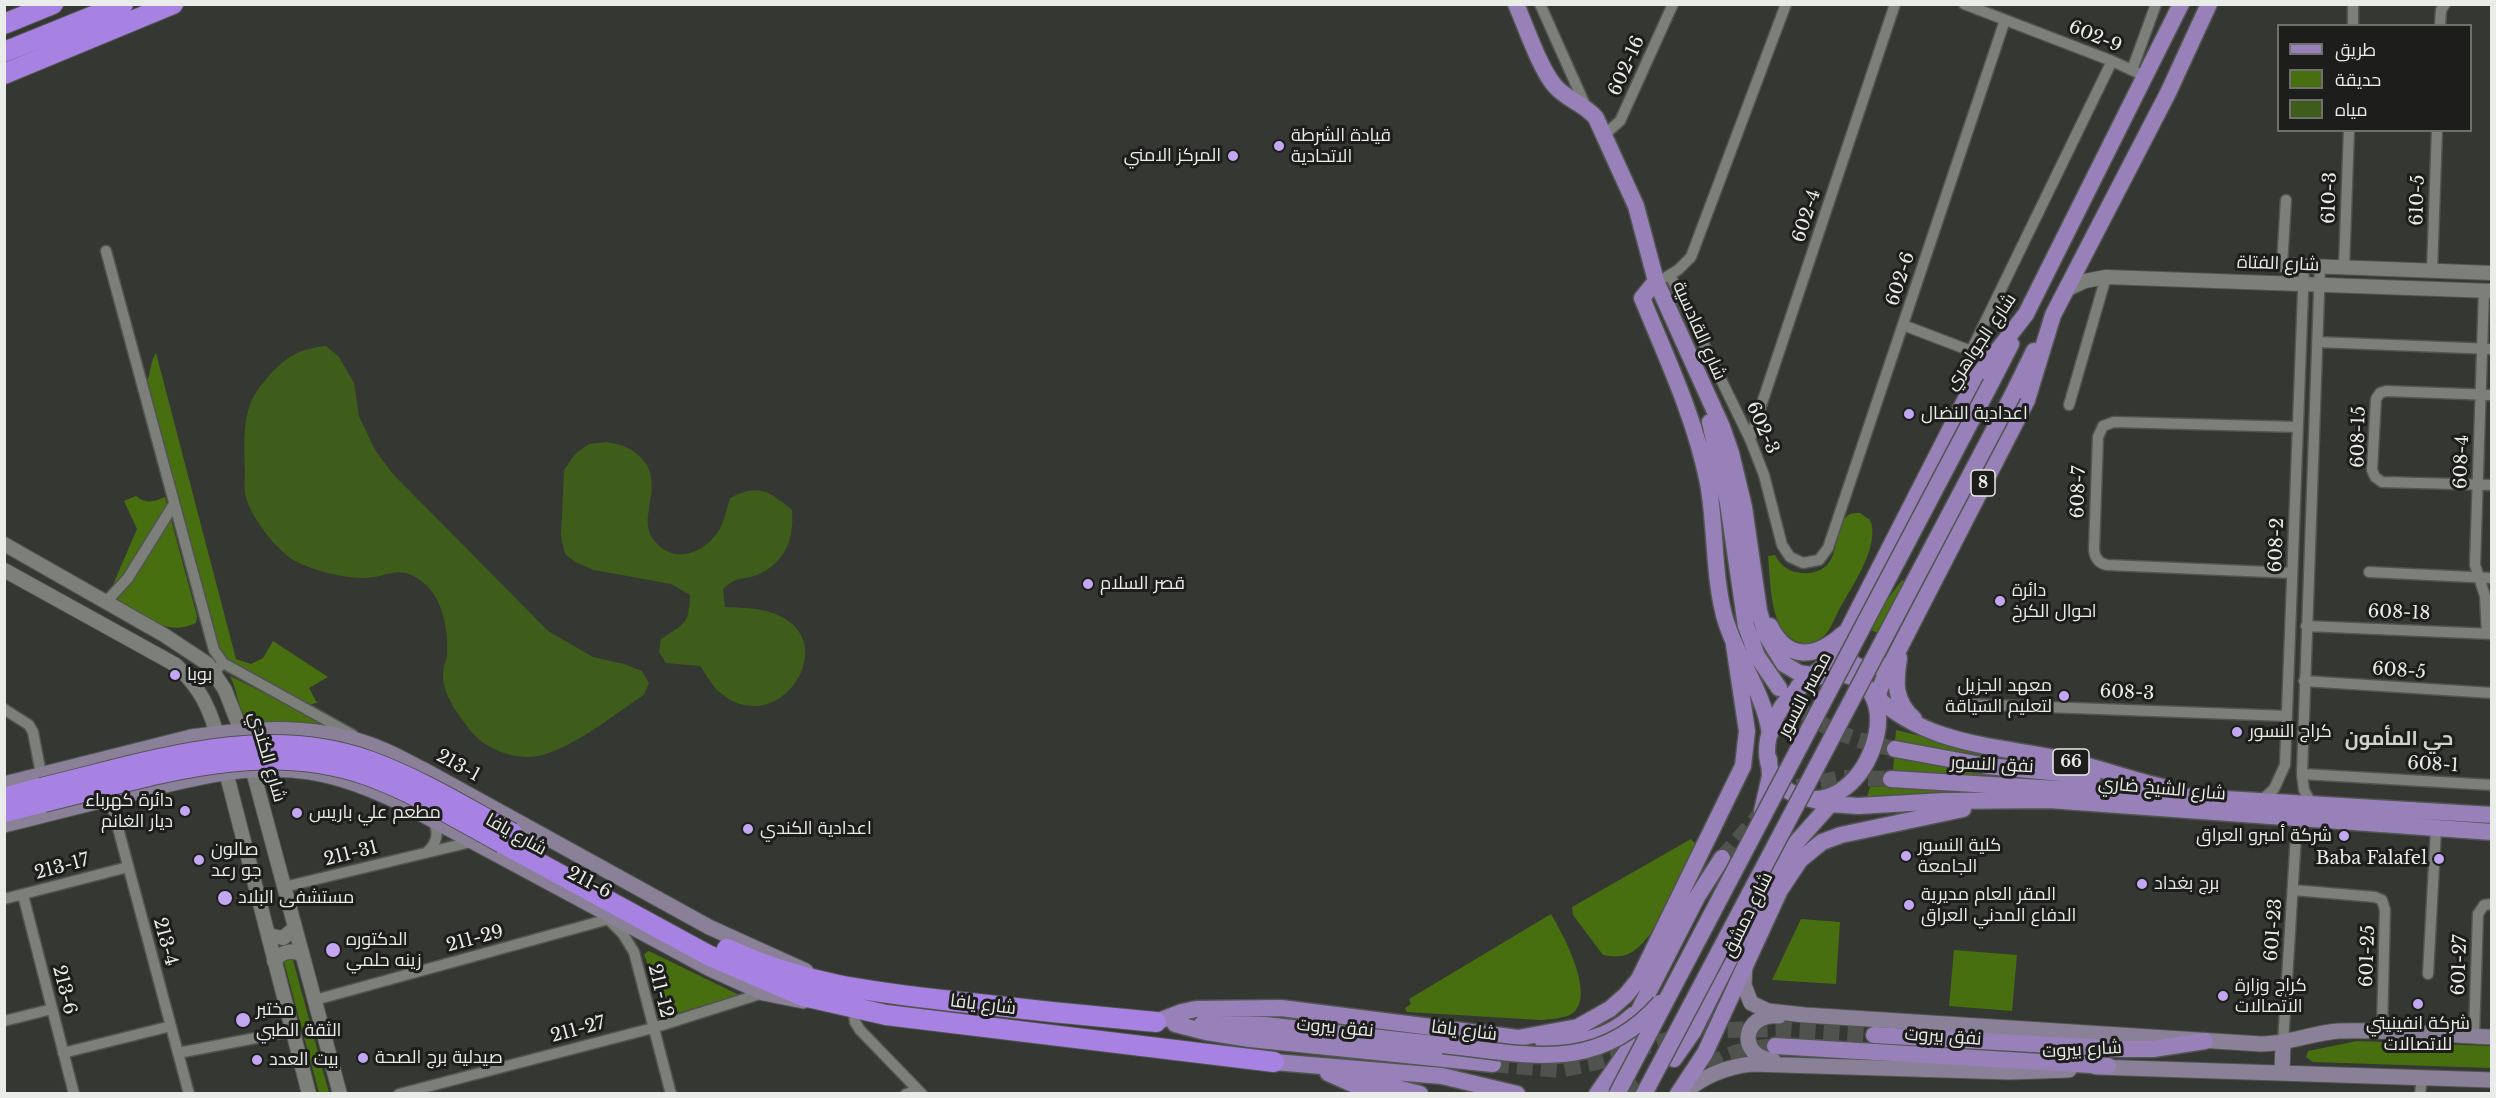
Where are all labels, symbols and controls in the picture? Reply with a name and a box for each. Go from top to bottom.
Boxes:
street label: 602-9 [2065,17,2125,57]
legend [2277,24,2472,132]
street label: 602-16 [1604,33,1650,99]
text: طريق [2335,39,2376,61]
text: حديقة [2335,69,2381,91]
text: مياه [2335,99,2368,121]
place label: قيادة الشرطة الاتحادية [1291,125,1391,168]
marker: قيادة الشرطة الاتحادية [1272,139,1286,153]
place label: المركز الامني [1124,145,1221,167]
marker: المركز الامني [1226,149,1240,163]
street label: 610-3 [2318,172,2342,224]
street label: 610-5 [2406,174,2430,226]
street label: 602-4 [1788,187,1826,245]
street label: 602-6 [1882,249,1920,309]
street label: شارع الفتاة [2236,252,2320,276]
street label: شارع القادسية [1668,278,1730,384]
street label: شارع الجواهري [1941,290,2021,394]
street label: 602-3 [1741,399,1783,457]
place label: اعدادية النضال [1921,403,2028,425]
street label: 608-15 [2348,406,2370,468]
marker: اعدادية النضال [1902,407,1916,421]
street label: 608-4 [2450,435,2474,489]
street label: 608-7 [2067,465,2091,519]
road number: 8 [1971,470,1995,496]
street label: 608-2 [2265,517,2289,573]
place label: قصر السلام [1100,573,1185,595]
marker: قصر السلام [1081,577,1095,591]
place label: دائرة احوال الكرخ [2012,580,2097,622]
marker: دائرة احوال الكرخ [1993,594,2007,608]
street label: 608-18 [2367,601,2431,625]
street label: مجسر النسور [1773,648,1837,742]
street label: 608-5 [2371,658,2427,684]
place label: بوبا [187,664,212,686]
marker: بوبا [168,668,182,682]
place label: معهد الجزيل لتعليم السياقة [1945,675,2052,718]
street label: 608-3 [2099,681,2155,705]
marker: معهد الجزيل لتعليم السياقة [2057,689,2071,703]
street label: شارع الكندي [244,709,290,805]
place label: كراج النسور [2249,721,2332,743]
marker: كراج النسور [2230,725,2244,739]
district label: حي المأمون [2345,727,2453,751]
street label: 213-1 [432,745,484,787]
road number: 66 [2053,749,2089,775]
street label: نفق النسور [1950,752,2034,778]
street label: 608-1 [2407,753,2459,777]
street label: شارع الشيخ ضاري [2097,773,2227,805]
place label: دائرة كهرباء ديار الغانم [85,790,173,832]
place label: مطعم علي باريس [309,802,441,824]
marker: دائرة كهرباء ديار الغانم [178,804,192,818]
marker: مطعم علي باريس [290,806,304,820]
street label: شارع يافا [482,809,550,861]
place label: اعدادية الكندي [760,818,872,840]
marker: اعدادية الكندي [741,822,755,836]
place label: شركة أمبرو العراق [2196,825,2332,847]
marker: شركة أمبرو العراق [2337,829,2351,843]
place label: كلية النسور الجامعة [1918,835,2001,878]
street label: 211-31 [322,837,380,871]
place label: صالون جو رعد [211,839,262,882]
place label: Baba Falafel [2316,848,2427,870]
street label: 213-17 [32,849,92,885]
marker: كلية النسور الجامعة [1899,849,1913,863]
marker: Baba Falafel [2432,852,2446,866]
marker: صالون جو رعد [192,853,206,867]
street label: 211-6 [563,862,615,904]
street label: شارع دمشق [1718,869,1778,961]
place label: برج بغداد [2154,873,2219,895]
marker: برج بغداد [2135,877,2149,891]
place label: المقر العام مديرية الدفاع المدني العراق [1921,884,2076,926]
place label: مستشفى البلاد [238,887,354,909]
marker: مستشفى البلاد [216,889,234,907]
marker: المقر العام مديرية الدفاع المدني العراق [1902,898,1916,912]
street label: 601-23 [2261,898,2287,962]
street label: 213-4 [148,916,182,968]
street label: 211-29 [444,921,506,957]
street label: 601-25 [2356,925,2380,987]
place label: الدكتوره زينه حلمي [346,929,421,972]
street label: 601-27 [2448,934,2472,996]
marker: الدكتوره زينه حلمي [324,941,342,959]
street label: 211-12 [643,962,677,1020]
street label: 213-6 [47,963,81,1017]
place label: كراج وزارة الاتصالات [2235,975,2307,1018]
marker: كراج وزارة الاتصالات [2216,989,2230,1003]
street label: شارع يافا [949,990,1017,1020]
marker: شركة انفينيتي للاتصالات [2411,997,2425,1011]
place label: مختبر الثقة الطبي [256,999,341,1042]
marker: مختبر الثقة الطبي [234,1011,252,1029]
street label: 211-27 [548,1012,608,1048]
place label: شركة انفينيتي للاتصالات [2366,1013,2470,1056]
street label: نفق بيروت [1296,1014,1374,1042]
street label: شارع يافا [1430,1016,1498,1046]
street label: نفق بيروت [1904,1024,1982,1050]
street label: شارع بيروت [2042,1037,2122,1063]
place label: صيدلية برج الصحة [375,1047,503,1069]
place label: بيت العدد [269,1049,339,1071]
marker: صيدلية برج الصحة [356,1051,370,1065]
marker: بيت العدد [250,1053,264,1067]

